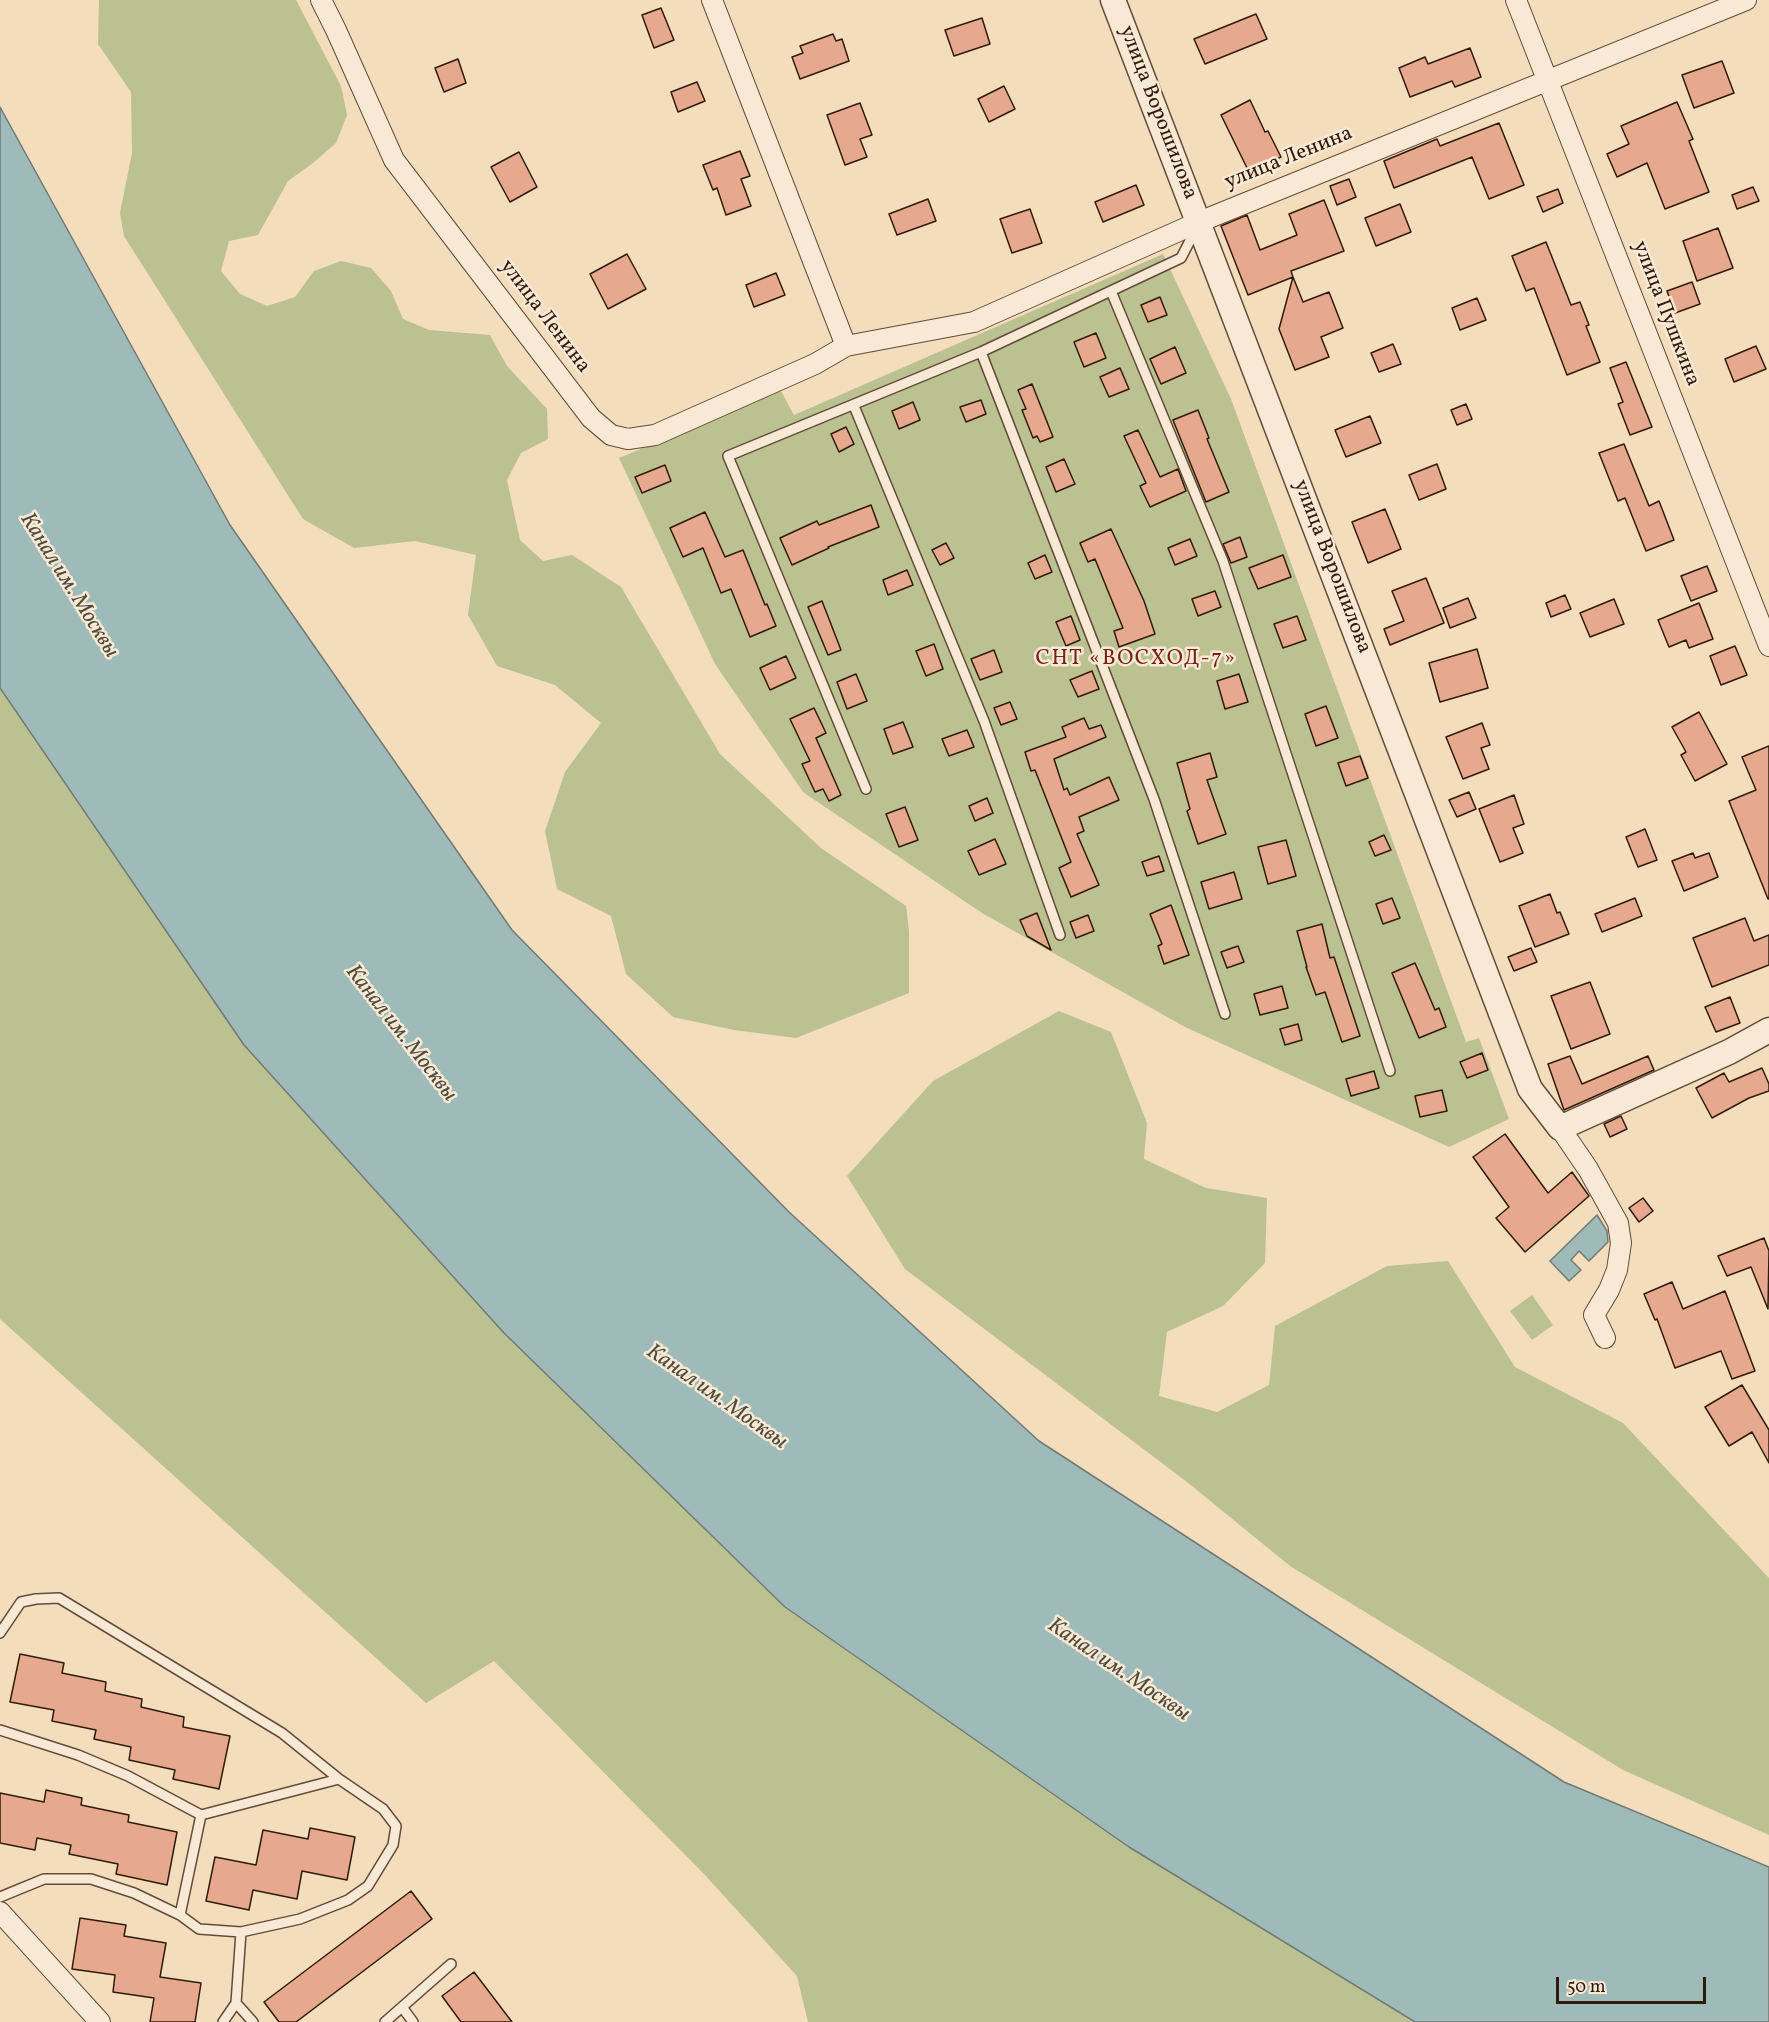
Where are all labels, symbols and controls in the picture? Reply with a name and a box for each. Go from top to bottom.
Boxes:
street label: улица Ворошилова [1112,23,1202,203]
street label: улица Ленина [1221,122,1357,196]
street label: улица Пушкина [1626,238,1704,390]
street label: улица Ленина [493,255,595,379]
street label: улица Ворошилова [1286,477,1376,657]
water label: Канал им. Москвы [13,509,123,663]
district label: СНТ «ВОСХОД-7» [1036,647,1236,673]
water label: Канал им. Москвы [338,960,462,1108]
water label: Канал им. Москвы [640,1340,792,1456]
water label: Канал им. Москвы [1042,1614,1194,1728]
scale bar [1559,1965,1709,2003]
text: 50 m [1567,1975,1606,2000]

